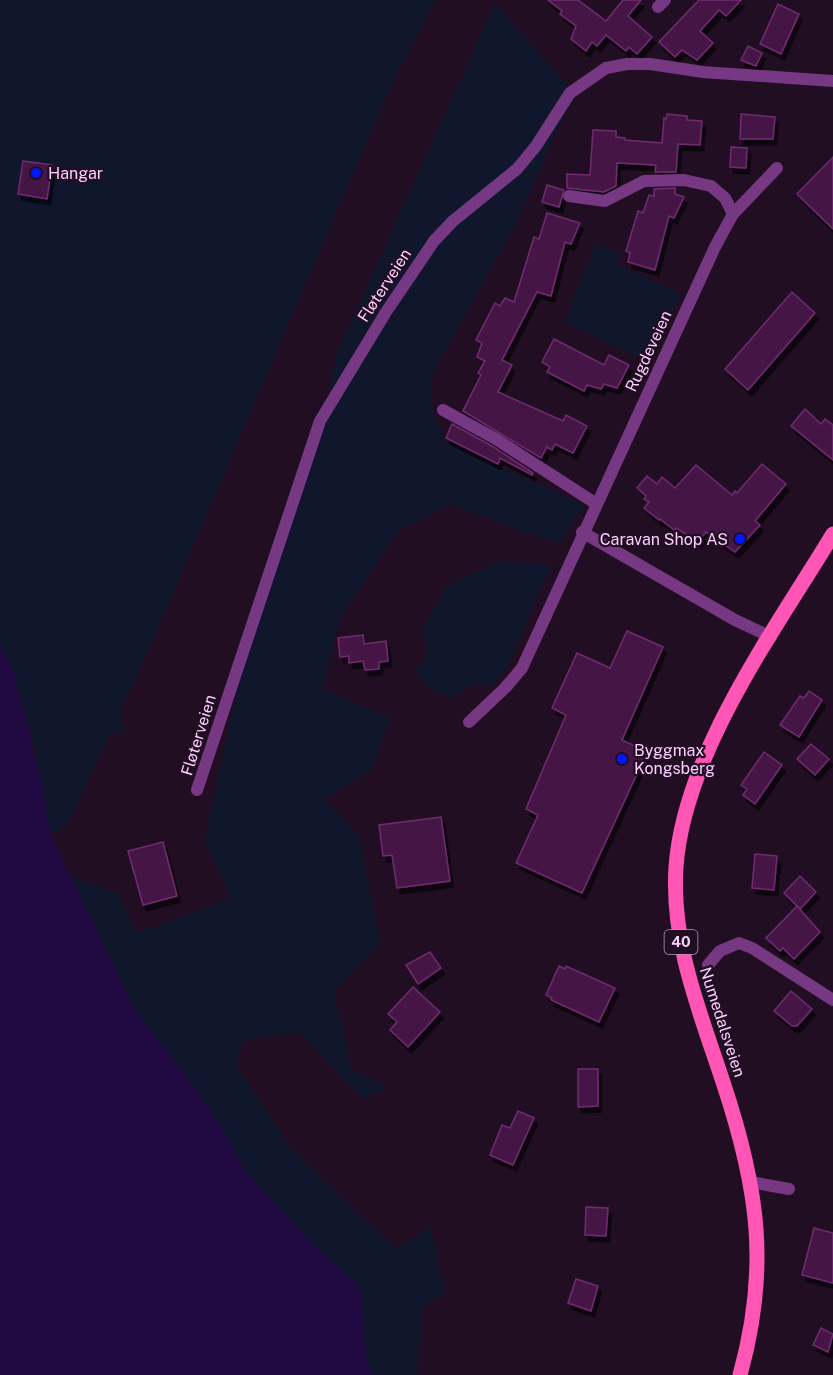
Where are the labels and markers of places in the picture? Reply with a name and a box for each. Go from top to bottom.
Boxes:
place label: Hangar [48,164,103,183]
marker: Hangar [29,166,43,180]
place label: Caravan Shop AS [600,530,728,549]
marker: Caravan Shop AS [733,532,747,546]
place label: Byggmax Kongsberg [634,741,715,778]
marker: Byggmax Kongsberg [615,752,629,766]

